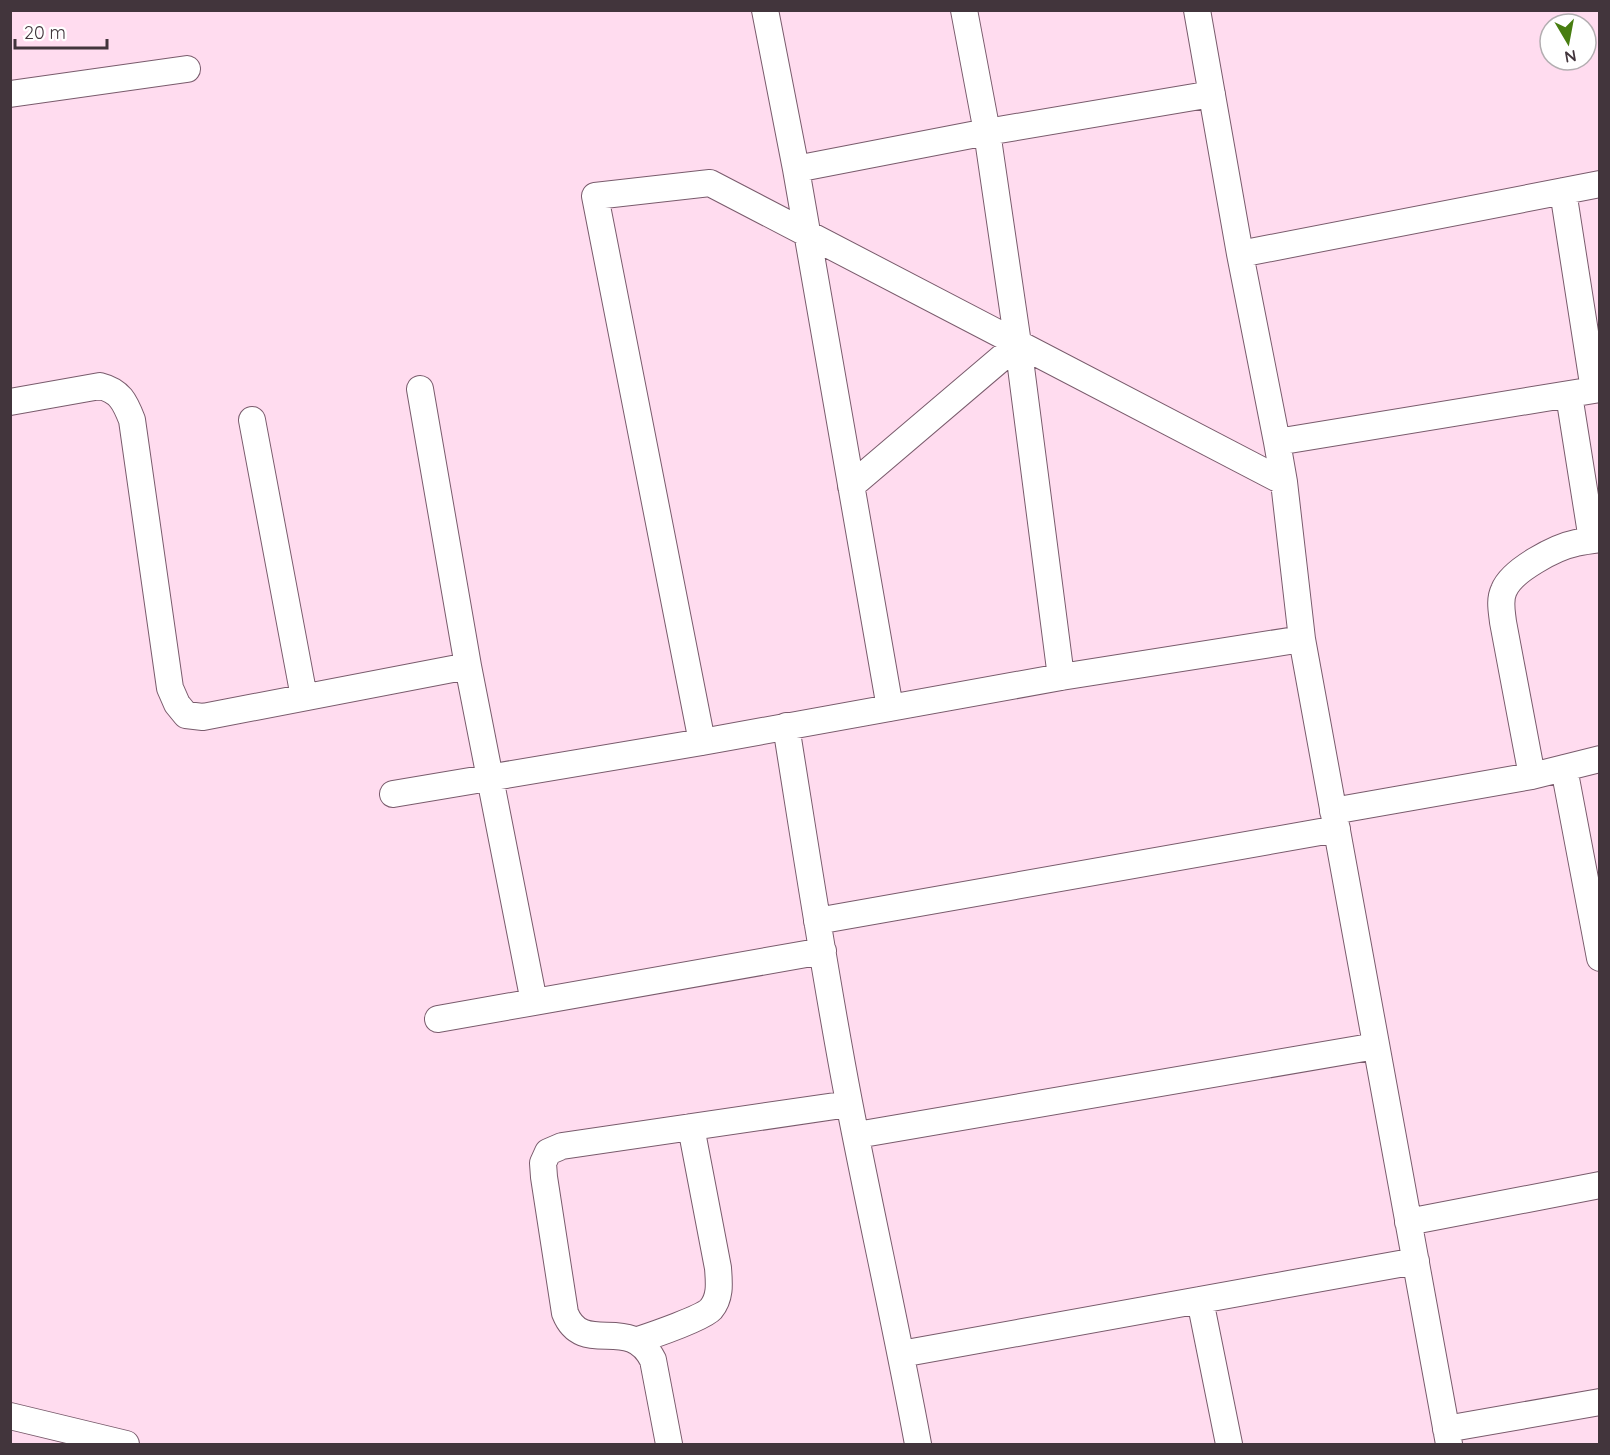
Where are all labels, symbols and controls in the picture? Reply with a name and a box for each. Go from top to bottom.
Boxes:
scale bar [15,12,106,50]
north arrow [1538,12,1598,72]
text: 20 m [24,21,66,44]
text: N [1563,46,1578,68]

